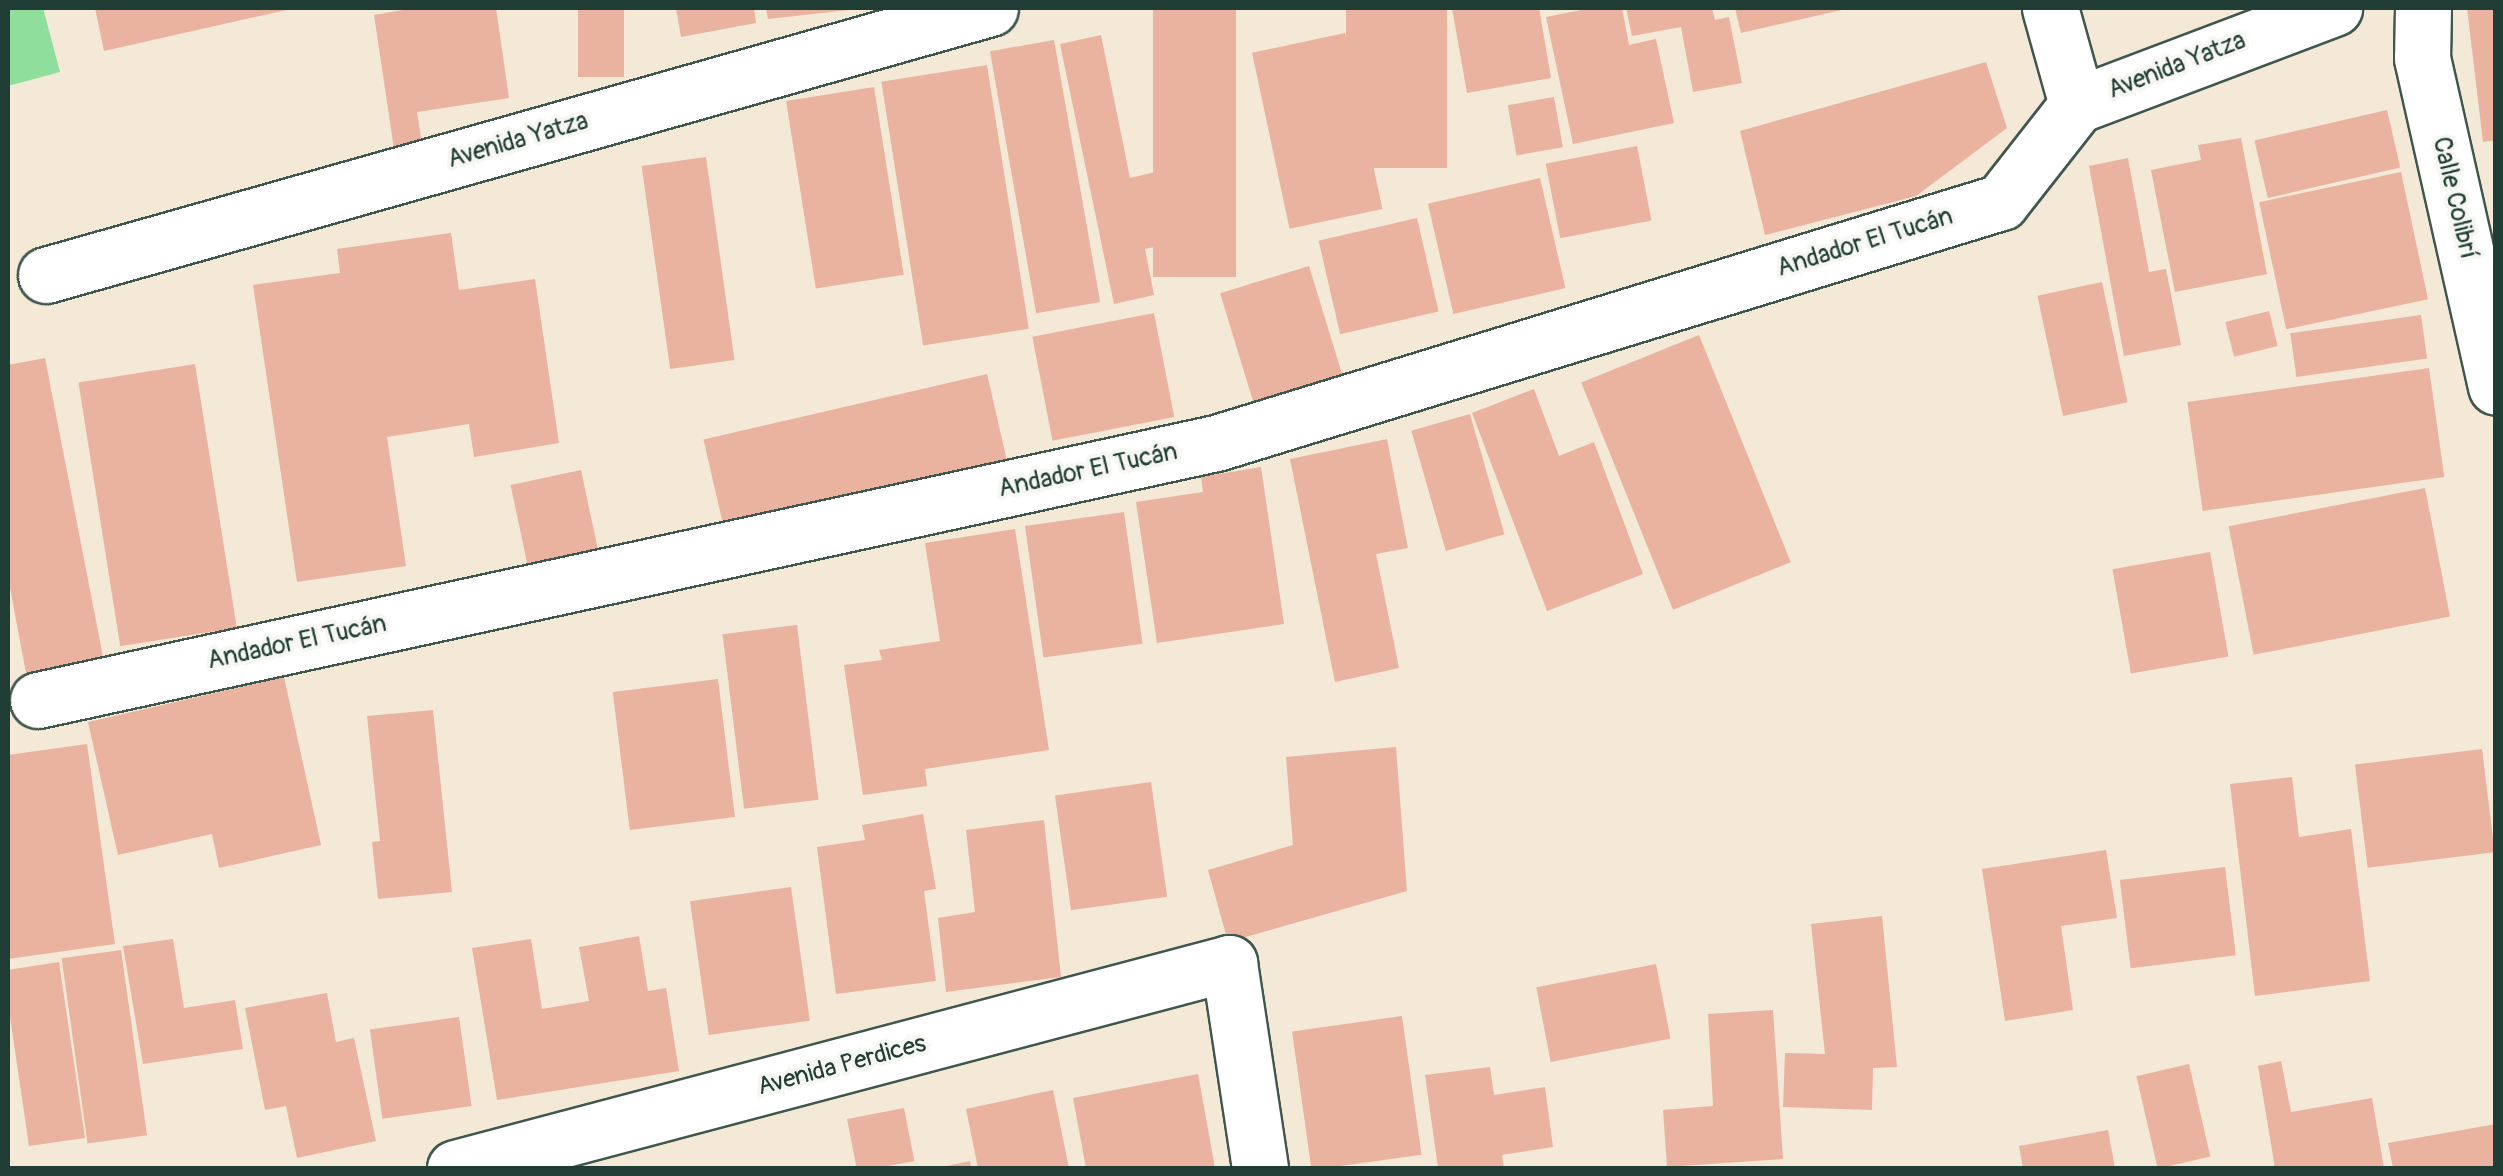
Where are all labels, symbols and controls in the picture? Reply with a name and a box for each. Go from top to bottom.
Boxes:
street label: Avenida Yatza [2104,26,2250,106]
street label: Avenida Yatza [444,107,592,175]
street label: Calle Colibrí [2425,134,2483,262]
street label: Andador El Tucán [1773,202,1957,284]
street label: Andador El Tucán [996,437,1180,505]
street label: Andador El Tucán [205,609,389,677]
street label: Avenida Perdices [754,1029,930,1103]

